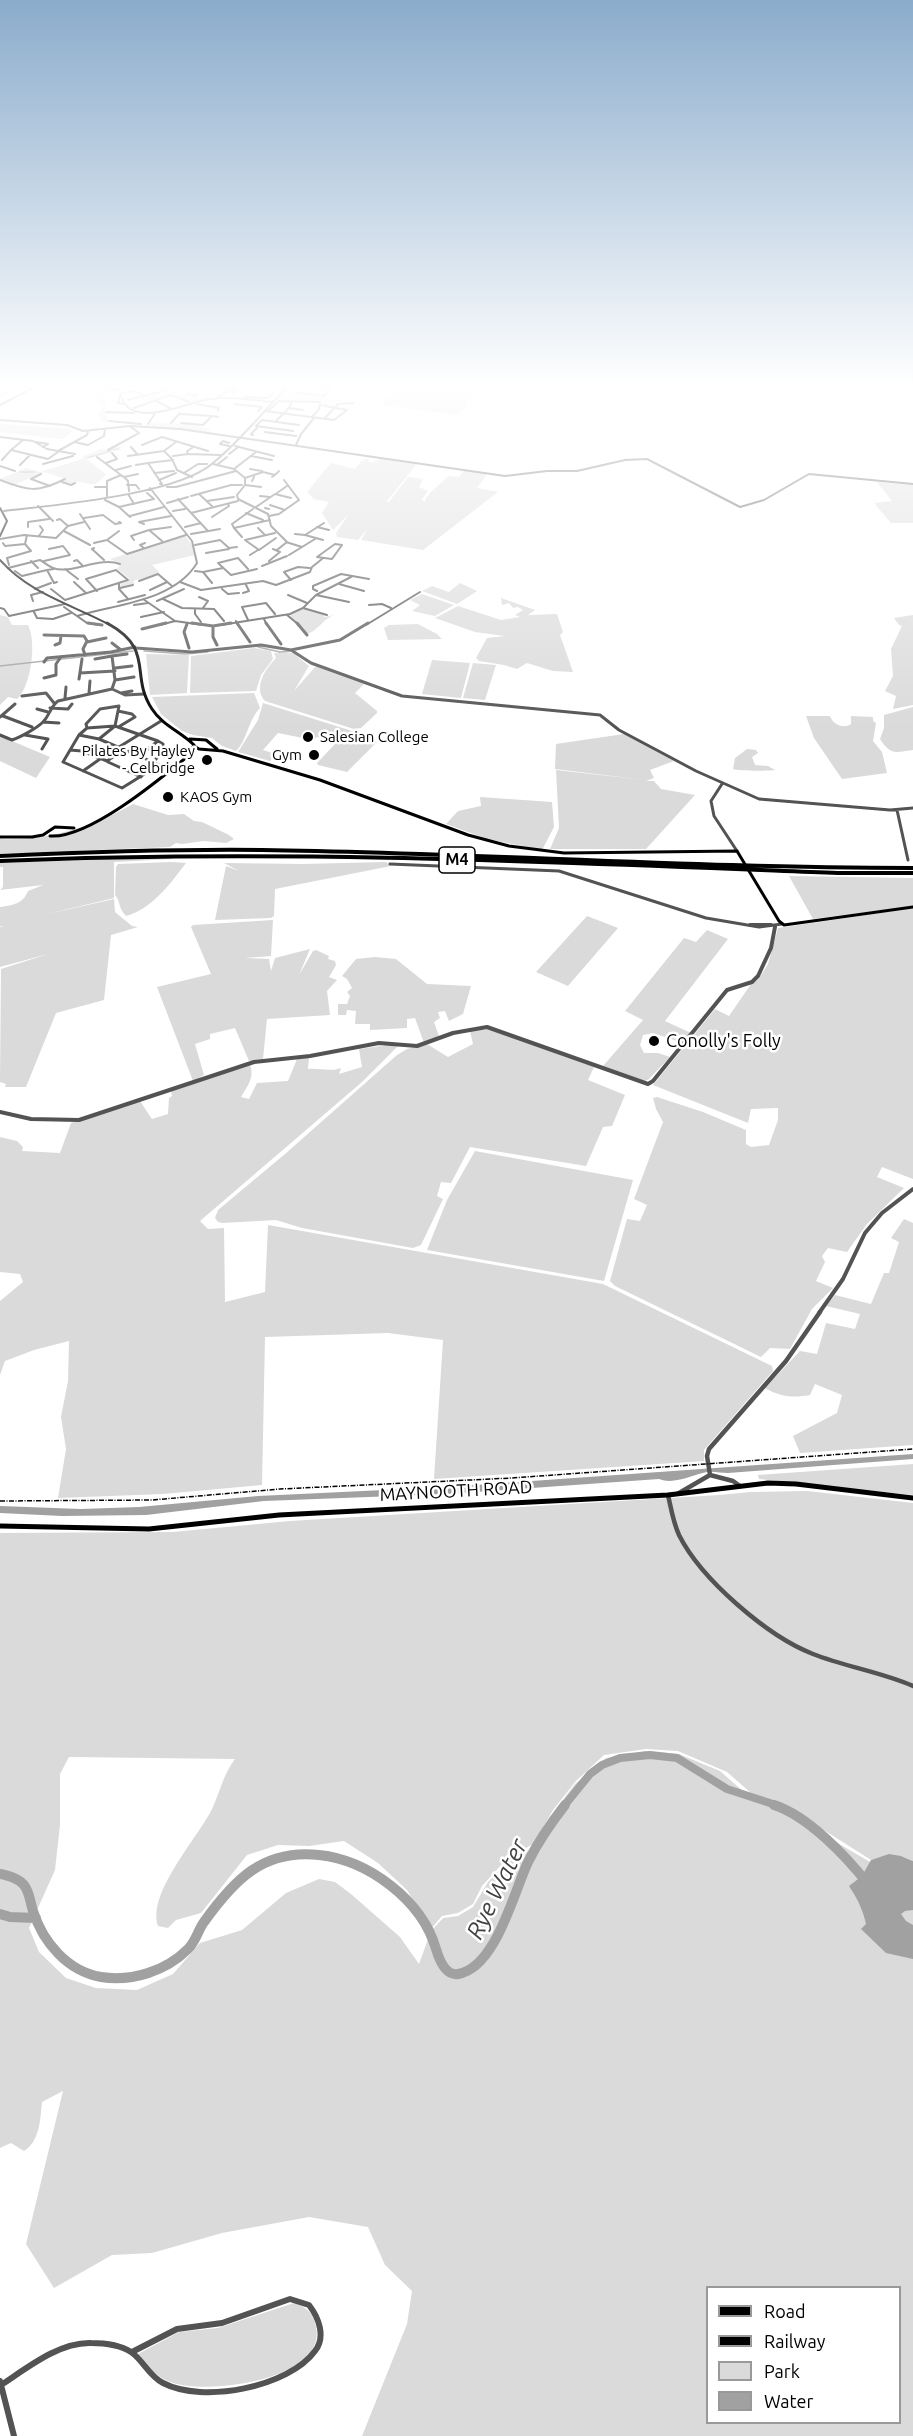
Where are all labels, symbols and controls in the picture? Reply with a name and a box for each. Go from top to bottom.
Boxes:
place label: Salesian College [320,728,429,746]
marker: Salesian College [301,730,315,744]
place label: Pilates By Hayley - Celbridge [82,742,195,777]
place label: Gym [272,746,302,764]
marker: Gym [307,748,321,762]
marker: Pilates By Hayley - Celbridge [200,753,214,767]
place label: KAOS Gym [180,788,252,806]
marker: KAOS Gym [161,790,175,804]
road number: M4 [439,847,475,873]
place label: Conolly's Folly [666,1030,781,1052]
marker: Conolly's Folly [647,1034,661,1048]
street label: MAYNOOTH ROAD [379,1476,533,1506]
water label: Rye Water [460,1834,534,1944]
legend [706,2286,901,2424]
text: Road [764,2301,806,2321]
text: Railway [764,2331,825,2351]
text: Park [764,2361,800,2381]
text: Water [764,2391,813,2411]

